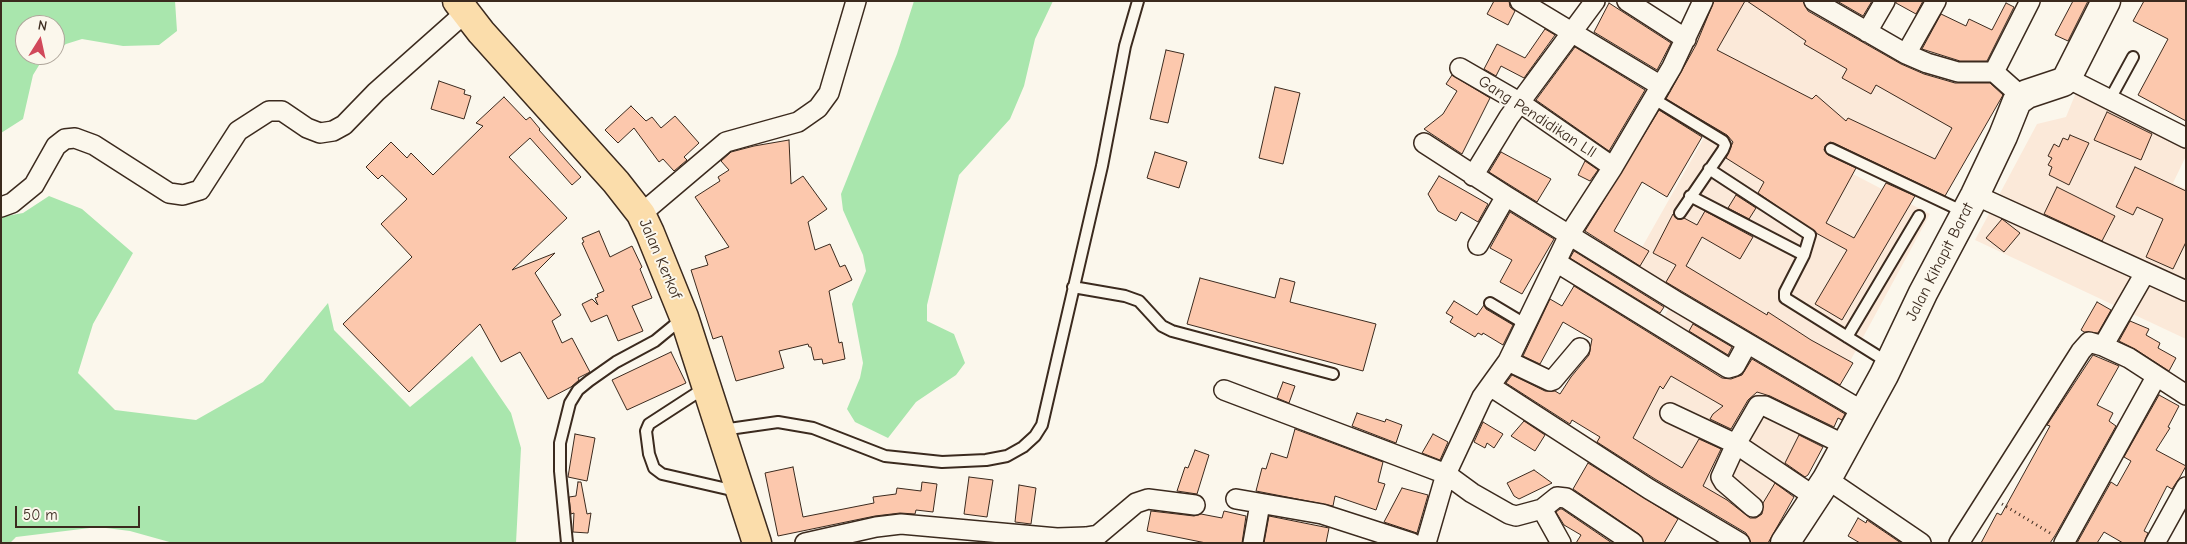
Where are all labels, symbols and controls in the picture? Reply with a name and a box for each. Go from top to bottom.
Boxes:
north arrow [15,15,65,65]
text: N [37,17,48,35]
street label: Gang Pendidikan Lll [1474,72,1600,162]
street label: Jalan Kihapit Barat [1902,200,1978,324]
street label: Jalan Kerkof [635,216,685,302]
scale bar [18,496,142,528]
text: 50 m [23,506,58,524]

